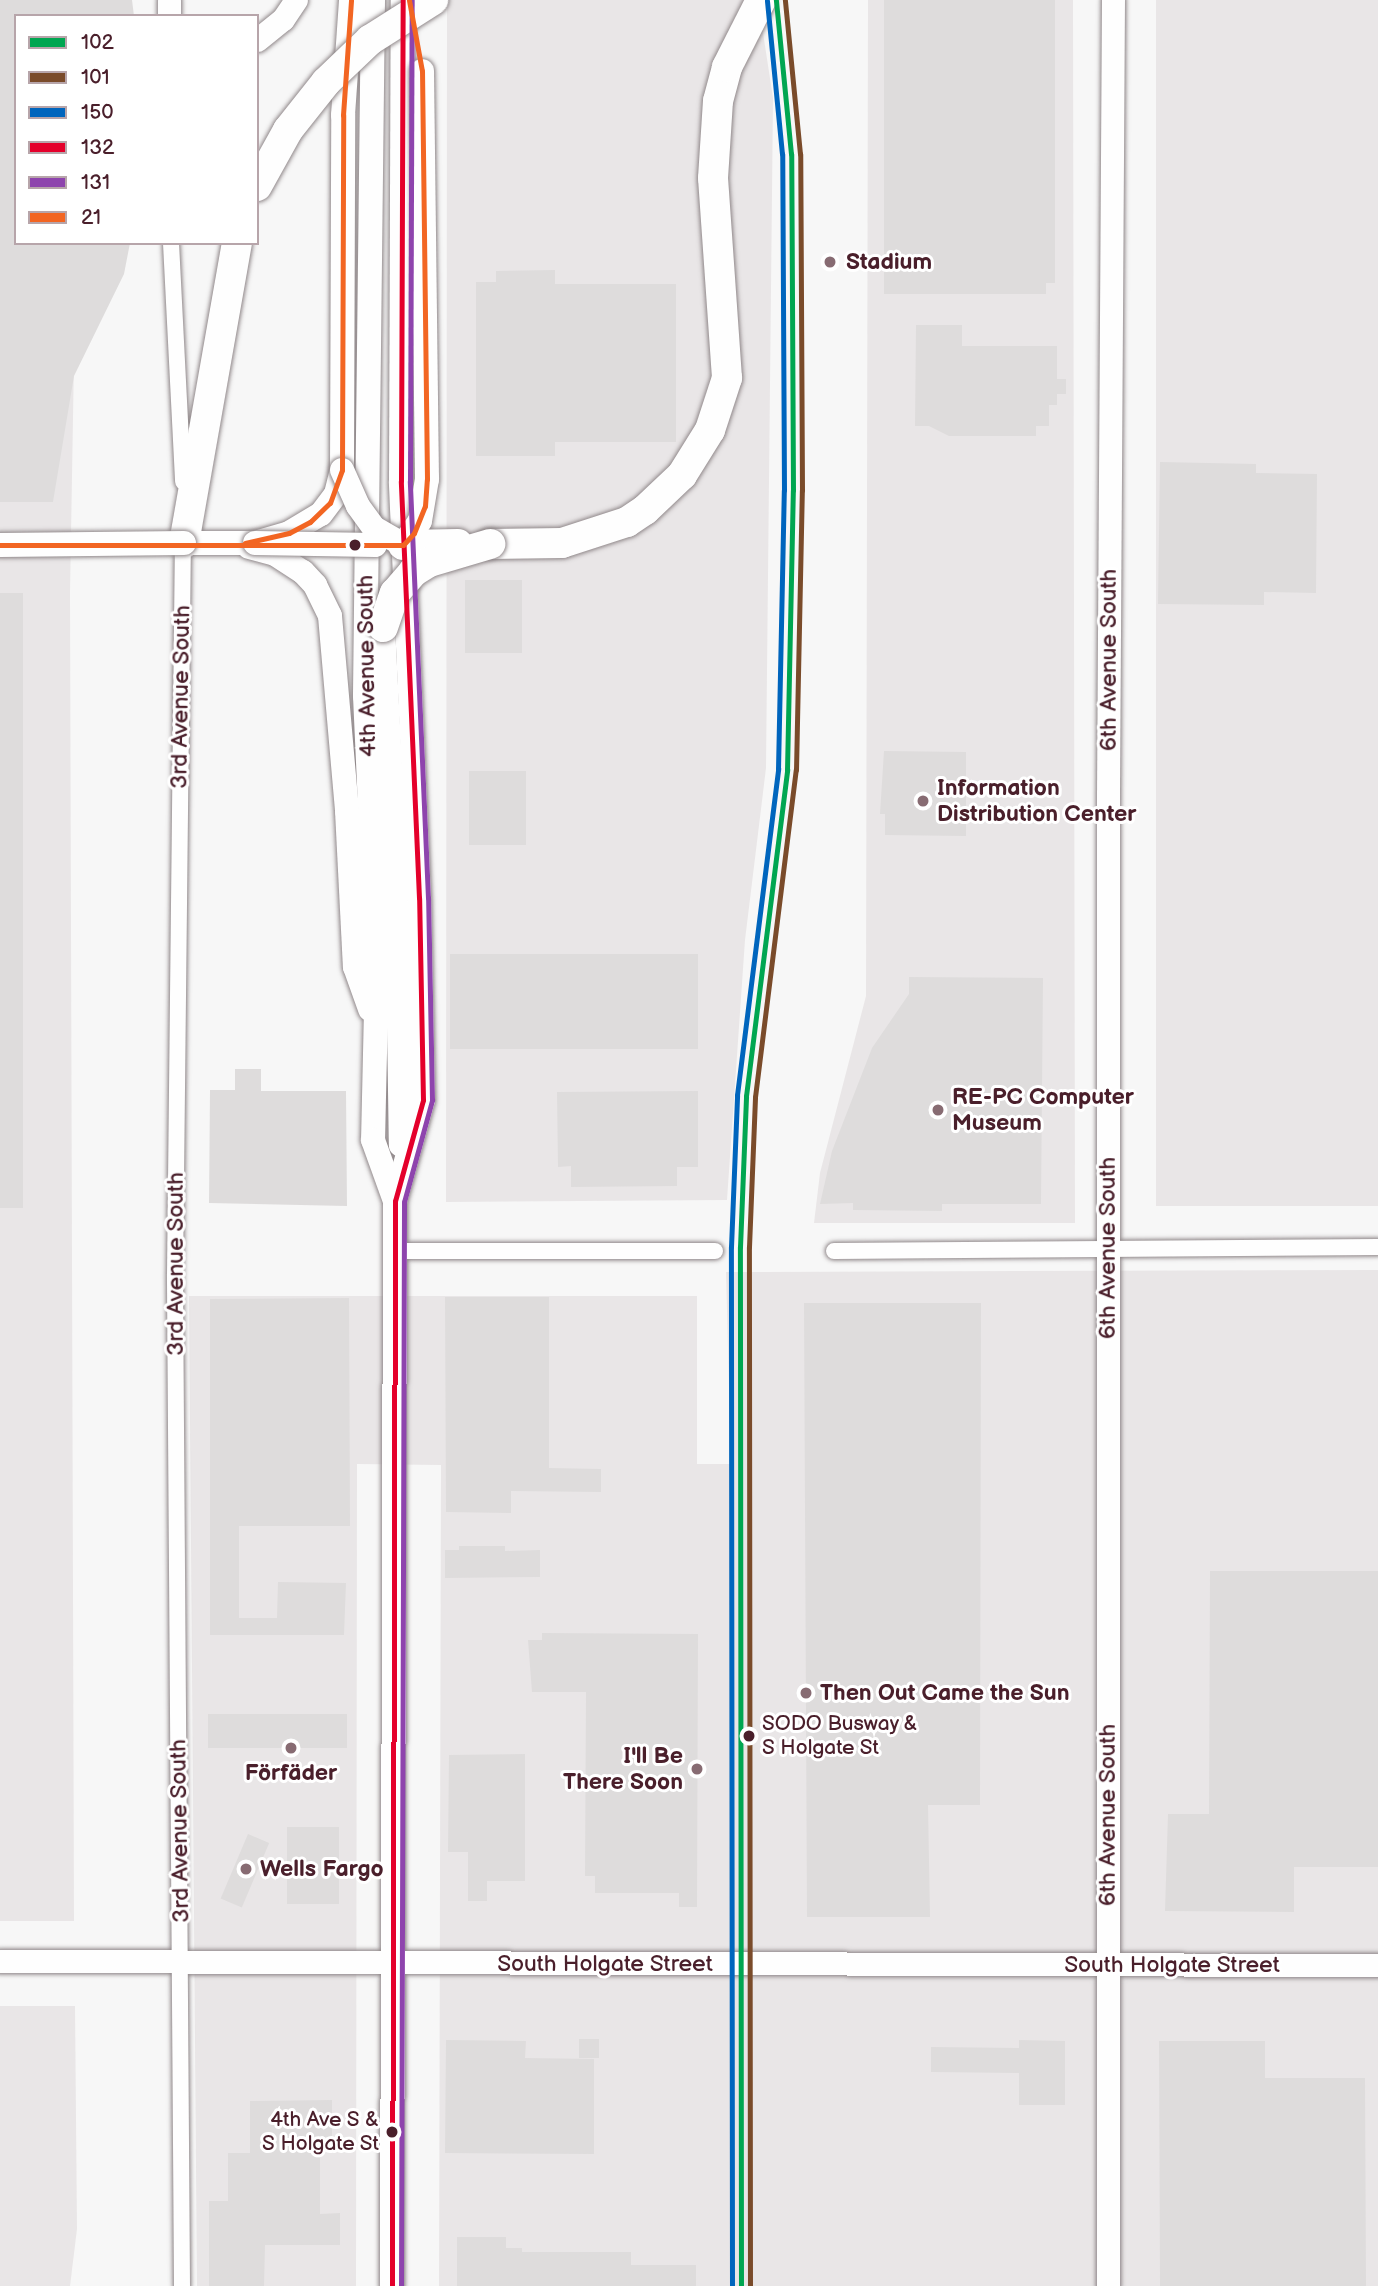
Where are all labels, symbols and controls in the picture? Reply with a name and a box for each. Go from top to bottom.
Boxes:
legend [14,14,259,245]
text: 102 [81,30,114,55]
text: 101 [81,65,110,90]
text: 150 [81,100,114,125]
text: 132 [81,135,114,160]
text: 131 [81,170,110,195]
text: 21 [81,205,101,230]
place label: Stadium [846,248,932,276]
marker: Stadium [820,252,840,272]
unlabelled marker [348,538,362,552]
street label: 6th Avenue South [1095,569,1123,751]
street label: 4th Avenue South [352,574,382,758]
street label: 3rd Avenue South [166,605,196,789]
place label: Information Distribution Center [937,774,1136,828]
marker: Information Distribution Center [915,793,931,809]
place label: RE-PC Computer Museum [952,1083,1134,1137]
marker: RE-PC Computer Museum [930,1102,946,1118]
street label: 6th Avenue South [1094,1157,1122,1339]
street label: 3rd Avenue South [162,1172,190,1356]
place label: Then Out Came the Sun [820,1679,1070,1707]
marker: Then Out Came the Sun [798,1685,814,1701]
place label: SODO Busway & S Holgate St [762,1711,919,1761]
street label: 6th Avenue South [1094,1724,1122,1906]
marker: SODO Busway & S Holgate St [742,1729,756,1743]
street label: 3rd Avenue South [165,1739,195,1923]
marker: Förfäder [283,1740,299,1756]
place label: I'll Be There Soon [563,1742,683,1796]
place label: Förfäder [245,1759,337,1787]
marker: I'll Be There Soon [689,1761,705,1777]
place label: Wells Fargo [260,1855,384,1883]
marker: Wells Fargo [238,1861,254,1877]
street label: South Holgate Street [497,1950,713,1978]
street label: South Holgate Street [1064,1951,1280,1979]
place label: 4th Ave S & S Holgate St [262,2107,379,2157]
marker: 4th Ave S & S Holgate St [385,2125,399,2139]

